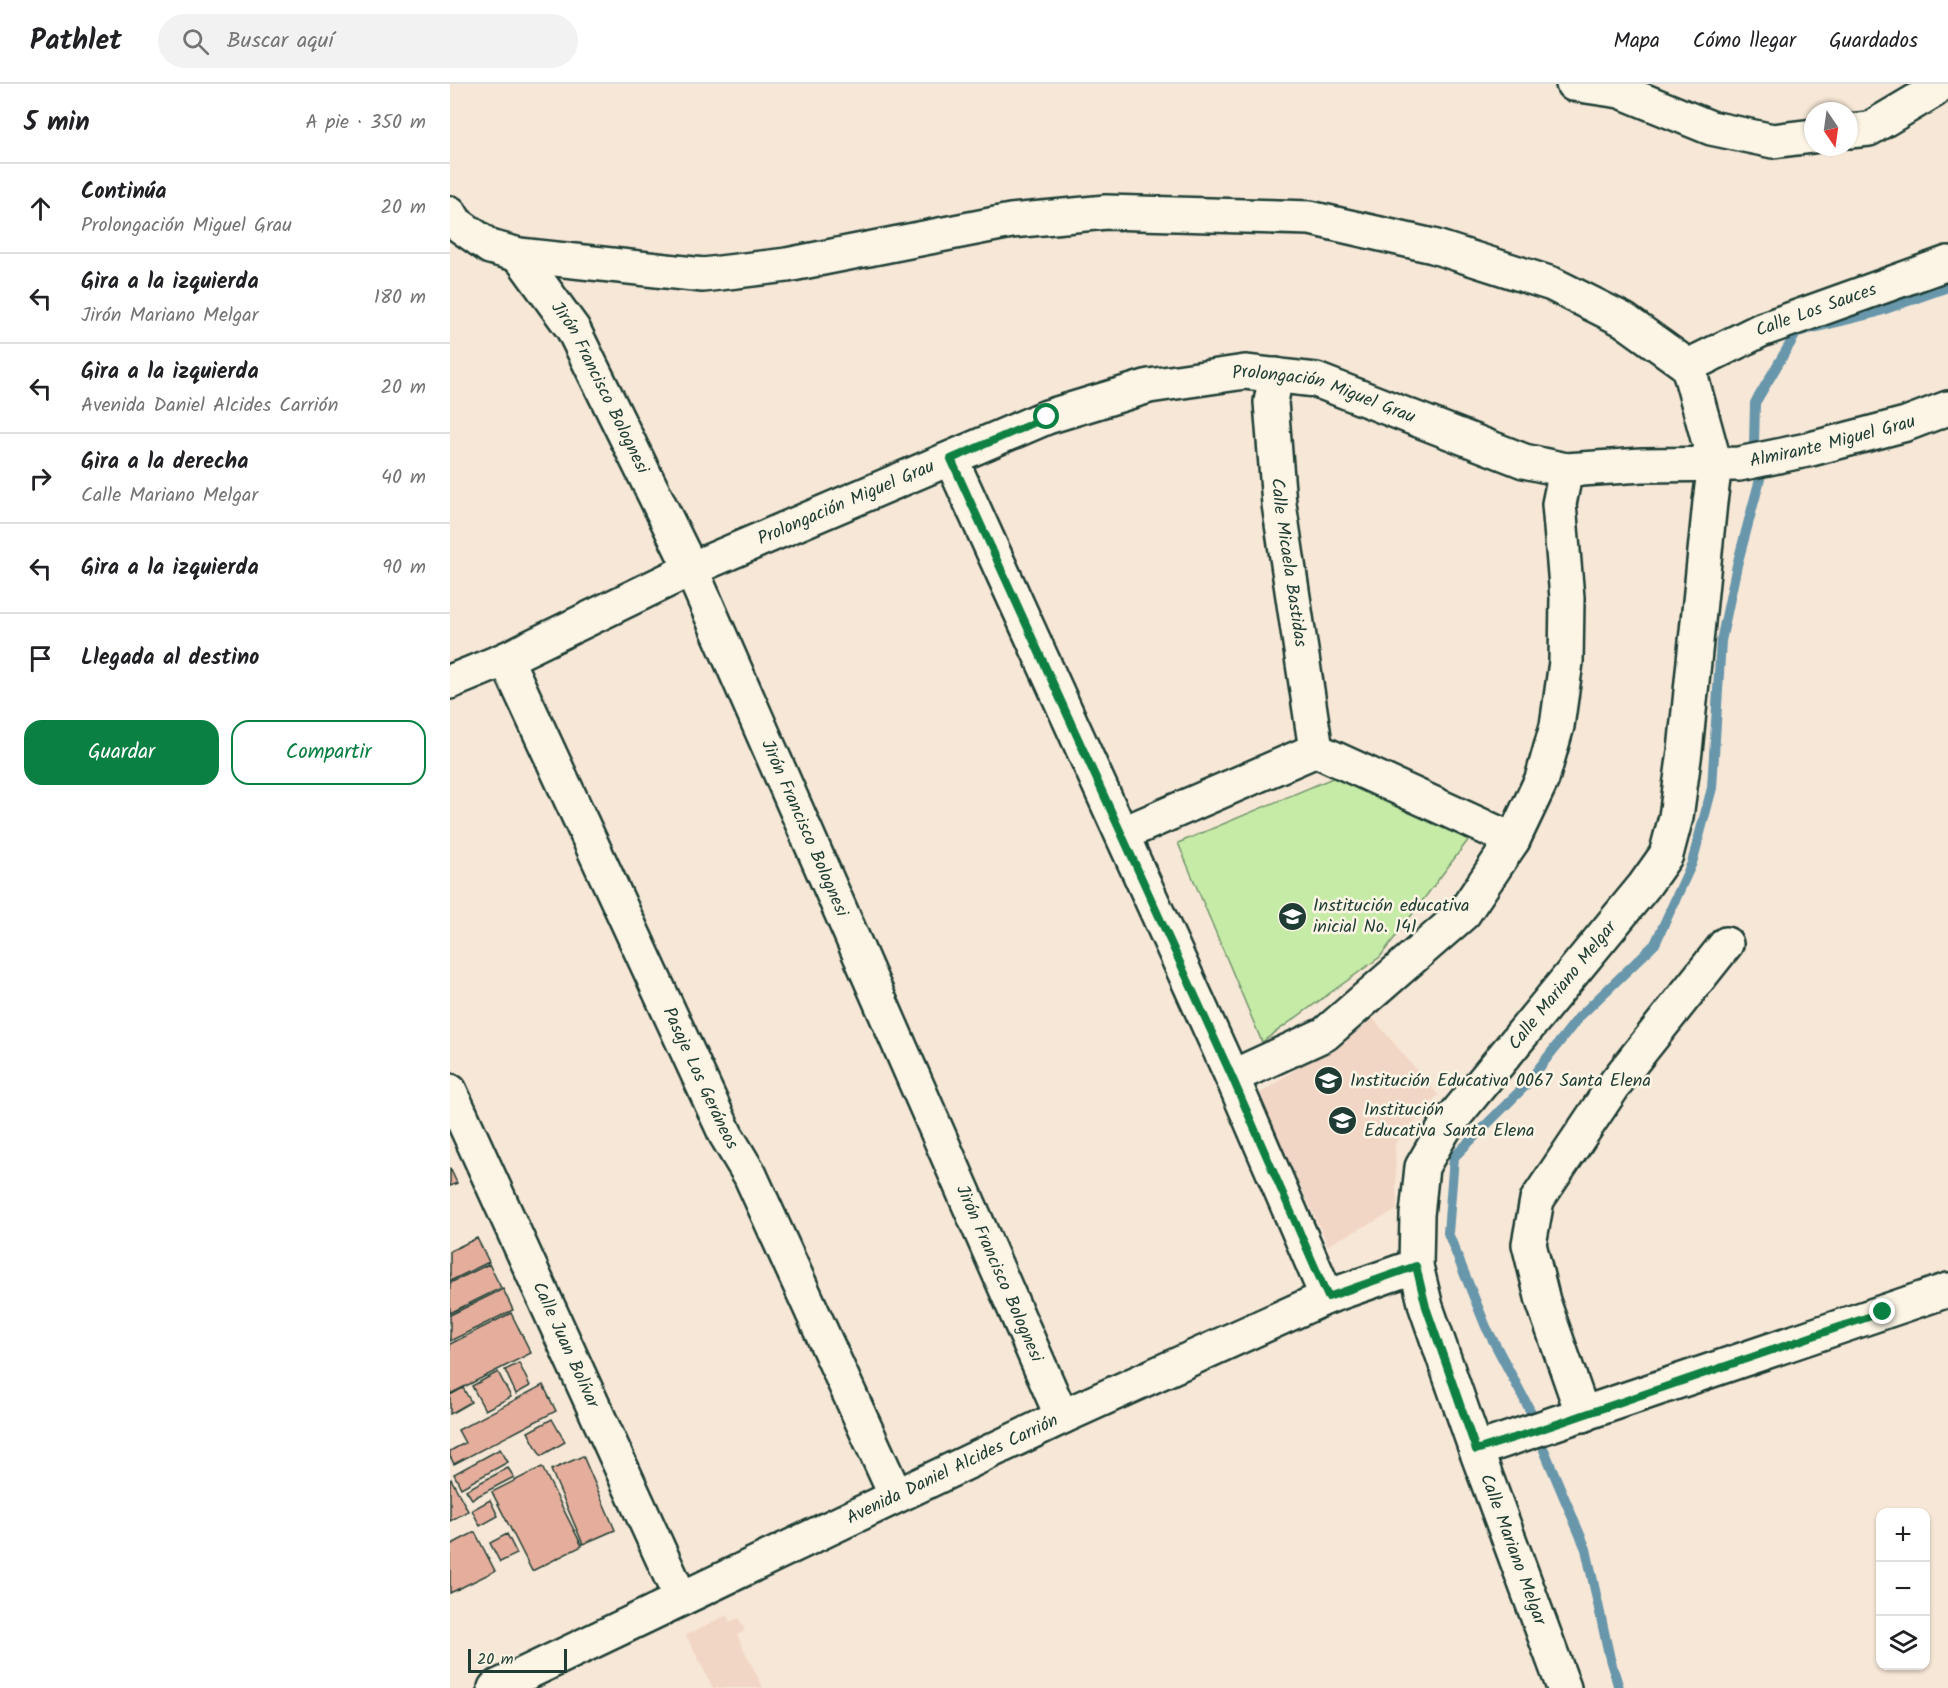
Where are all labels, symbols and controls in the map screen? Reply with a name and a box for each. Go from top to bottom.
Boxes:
search box [158,14,578,68]
text: Pathlet [30,19,122,64]
text: Buscar aquí [227,24,334,59]
icon: search [179,25,212,58]
text: Mapa [1613,25,1660,58]
text: Cómo llegar [1693,25,1796,58]
text: Guardados [1829,25,1918,58]
text: 5 min [24,102,90,144]
north arrow [1804,102,1858,156]
text: A pie · 350 m [306,107,426,139]
text: Continúa [81,175,166,210]
icon: ahead [24,192,57,225]
text: 20 m [380,192,426,224]
text: Prolongación Miguel Grau [81,210,292,242]
text: Gira a la izquierda [81,265,259,300]
street label: Calle Los Sauces [1752,275,1881,345]
icon: left [24,282,57,315]
text: 180 m [374,282,426,314]
street label: Jirón Francisco Bolognesi [543,295,657,479]
text: Jirón Mariano Melgar [81,300,258,332]
text: Gira a la izquierda [81,355,259,390]
street label: Prolongación Miguel Grau [1230,357,1420,432]
icon: left [24,372,57,405]
text: 20 m [380,372,426,404]
text: Avenida Daniel Alcides Carrión [81,390,338,422]
route start [1033,403,1059,429]
street label: Almirante Miguel Grau [1747,407,1920,476]
text: Gira a la derecha [81,445,248,480]
street label: Prolongación Miguel Grau [753,452,940,553]
icon: right [24,462,57,495]
text: 40 m [381,462,426,494]
street label: Calle Micaela Bastidas [1263,477,1315,649]
text: Calle Mariano Melgar [81,480,258,512]
text: Gira a la izquierda [81,551,259,586]
icon: left [24,552,57,585]
text: 90 m [382,552,426,584]
text: Llegada al destino [81,641,259,676]
icon: arrive [24,642,57,675]
button: Guardar [24,720,219,785]
button: Compartir [231,720,426,785]
street label: Jirón Francisco Bolognesi [753,735,856,922]
place label: Institución educativa inicial No. 141 [1313,892,1469,942]
school or university icon: Institución educativa inicial No. 141 [1276,900,1308,932]
street label: Calle Mariano Melgar [1502,914,1625,1057]
street label: Pasaje Los Geráneos [654,1002,746,1155]
school or university icon: Institución Educativa 0067 Santa Elena [1313,1065,1345,1097]
place label: Institución Educativa 0067 Santa Elena [1350,1067,1651,1096]
place label: Institución Educativa Santa Elena [1364,1096,1534,1146]
school or university icon: Institución Educativa Santa Elena [1327,1104,1359,1136]
street label: Jirón Francisco Bolognesi [948,1180,1051,1367]
street label: Calle Juan Bolívar [524,1277,607,1414]
route end [1869,1298,1895,1324]
street label: Avenida Daniel Alcides Carrión [842,1406,1063,1532]
street label: Calle Mariano Melgar [1472,1470,1554,1630]
map controls [1876,1508,1930,1670]
button: + [1876,1508,1930,1562]
button: − [1876,1562,1930,1616]
button: layers [1876,1616,1930,1670]
scale bar [468,1646,567,1674]
text: 20 m [477,1647,513,1672]

